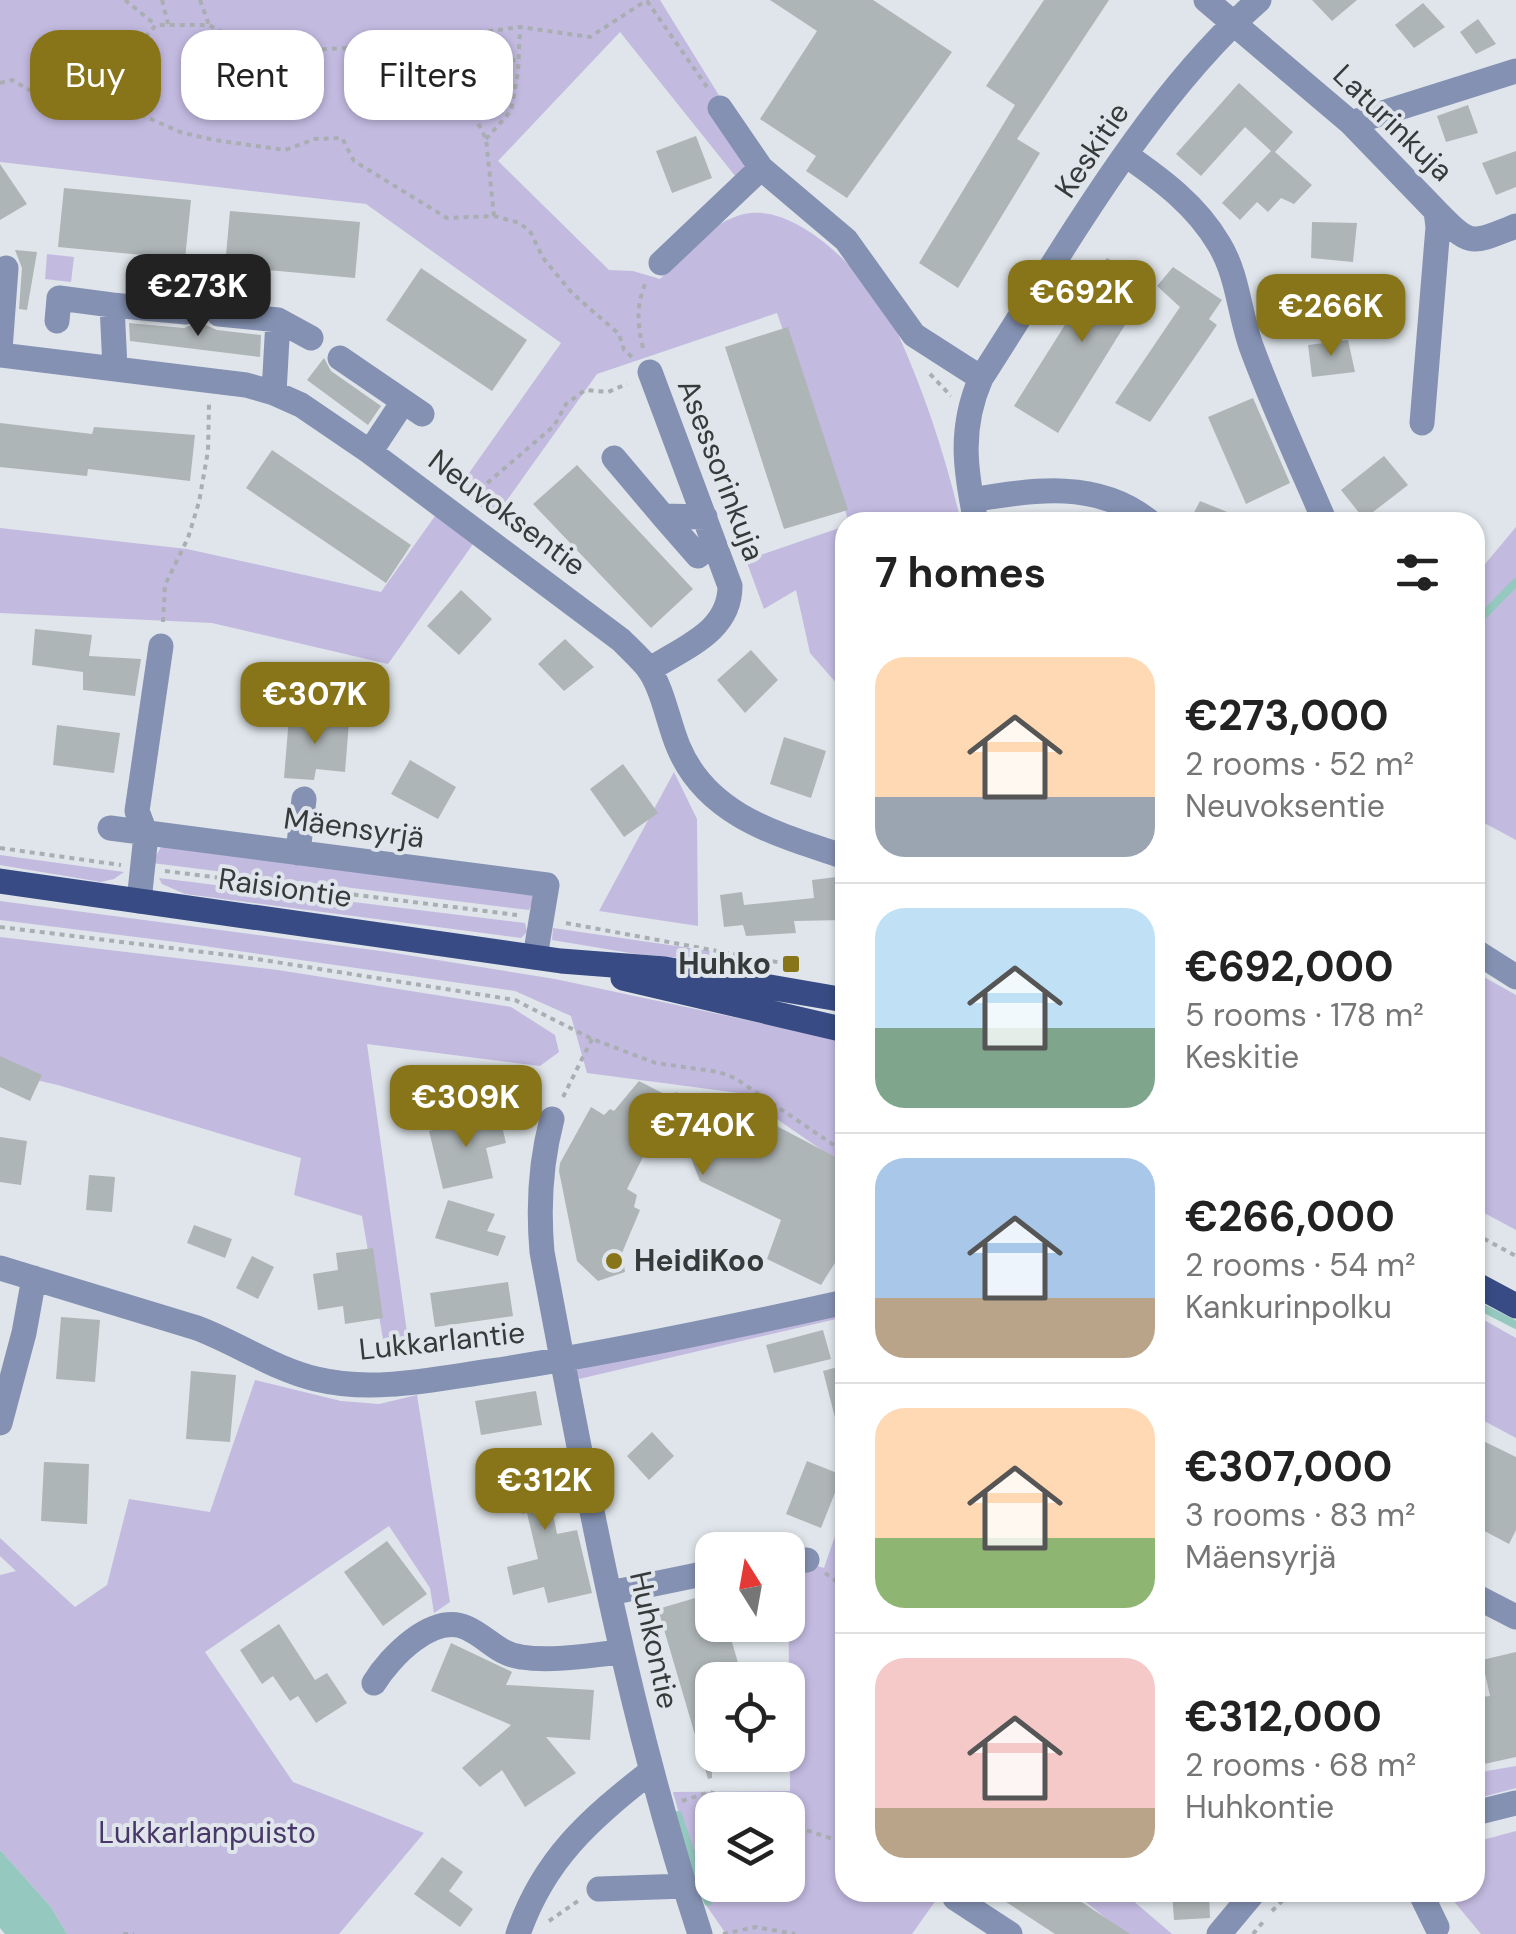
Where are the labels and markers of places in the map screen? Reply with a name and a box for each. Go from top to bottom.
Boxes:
pin: €273K [128,254,268,339]
pin: €692K [1012,260,1152,345]
pin: €266K [1261,274,1401,359]
pin: €307K [245,662,385,747]
place label: Huhko [678,944,771,983]
marker: Huhko [780,953,802,975]
pin: €309K [396,1065,536,1150]
pin: €740K [633,1093,773,1178]
place label: HeidiKoo [634,1241,764,1280]
marker: HeidiKoo [603,1250,625,1272]
pin: €312K [475,1448,615,1533]

